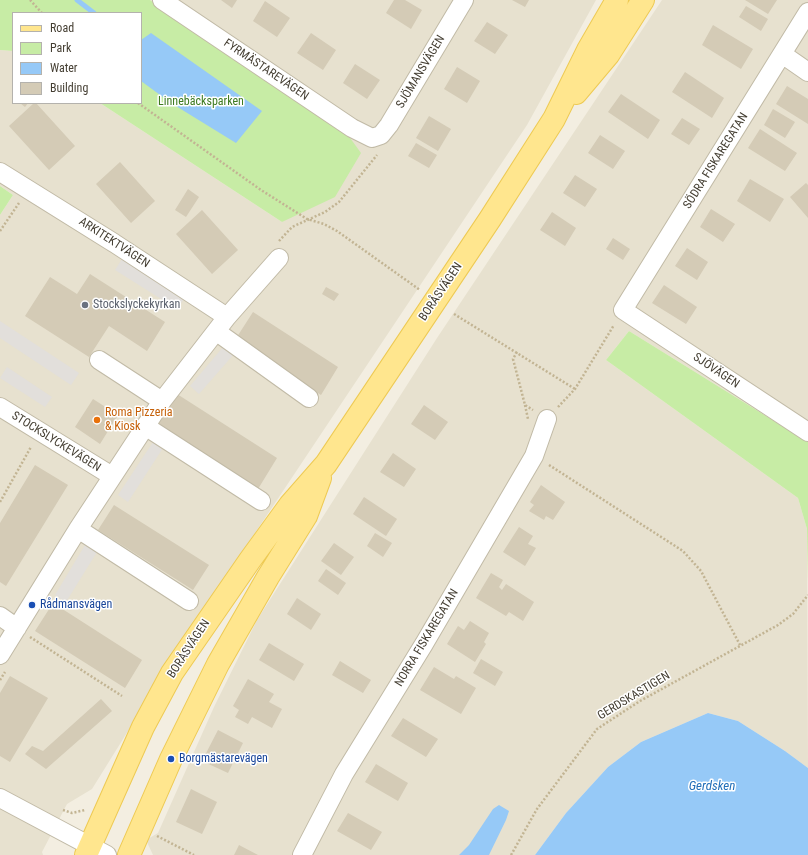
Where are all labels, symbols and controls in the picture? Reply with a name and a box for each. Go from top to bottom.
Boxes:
legend [12,12,142,104]
text: Road [50,21,74,35]
street label: SJÖMANSVÄGEN [394,33,448,111]
street label: FYRMÄSTAREVÄGEN [221,36,311,104]
text: Park [50,41,71,55]
text: Water [50,61,78,75]
text: Building [50,81,88,95]
park label: Linnebäcksparken [158,95,244,109]
street label: SÖDRA FISKAREGATAN [681,110,751,212]
street label: ARKITEKTVÄGEN [76,215,152,271]
street label: BORÅSVÄGEN [416,260,466,324]
place label: Stockslyckekyrkan [93,298,180,312]
marker: Stockslyckekyrkan [80,300,90,310]
street label: SJÖVÄGEN [690,350,742,392]
place label: Roma Pizzeria & Kiosk [105,406,173,434]
street label: STOCKSLYCKEVÄGEN [9,409,103,475]
marker: Roma Pizzeria & Kiosk [92,415,102,425]
street label: NORRA FISKAREGATAN [392,587,462,689]
place label: Rådmansvägen [40,598,112,612]
marker: Rådmansvägen [27,600,37,610]
street label: BORÅSVÄGEN [165,617,213,681]
street label: GERDSKASTIGEN [595,669,673,723]
place label: Borgmästarevägen [179,752,268,766]
marker: Borgmästarevägen [166,754,176,764]
water label: Gerdsken [689,779,735,795]

